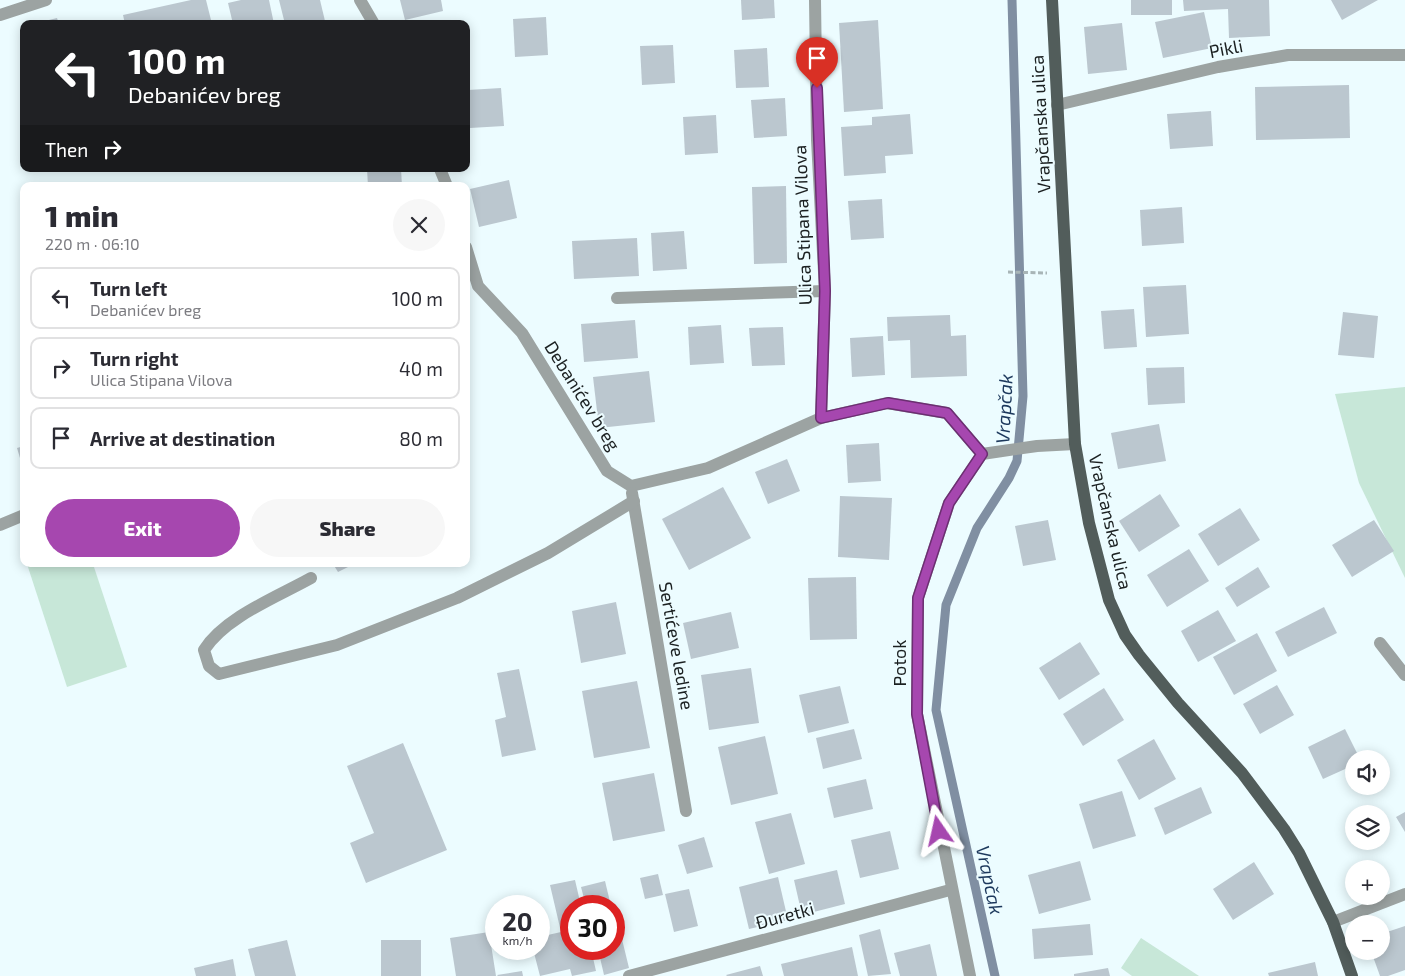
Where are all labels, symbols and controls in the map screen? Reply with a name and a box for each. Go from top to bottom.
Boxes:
street label: Pikli [1207,34,1245,62]
pin [796,37,838,88]
text: 100 m [128,39,226,81]
icon: left [45,40,110,105]
icon: arrive [803,44,831,72]
street label: Vrapčanska ulica [1025,55,1055,194]
text: Debanićev breg [128,81,281,107]
icon: right [98,135,126,163]
text: Then [45,138,88,161]
street label: Ulica Stipana Vilova [788,145,816,306]
text: 1 min [45,197,119,233]
button: close [393,199,445,251]
text: 220 m · 06:10 [45,234,140,253]
text: Turn left [90,277,167,300]
icon: left [47,284,75,312]
text: 100 m [392,287,443,310]
text: Debanićev breg [90,300,201,319]
street label: Debanićev breg [540,337,625,454]
text: Turn right [90,347,178,370]
icon: right [47,354,75,382]
text: 40 m [399,357,443,380]
text: Ulica Stipana Vilova [90,370,232,389]
water label: Vrapčak [990,373,1017,445]
icon: arrive [47,424,75,452]
text: Arrive at destination [90,427,275,450]
text: 80 m [399,427,443,450]
street label: Vrapčanska ulica [1085,452,1137,592]
button: Exit [45,499,240,557]
button: Share [250,499,445,557]
street label: Sertićeve ledine [655,580,699,712]
street label: Potok [888,640,910,686]
map controls [1345,750,1390,960]
button: sound [1345,750,1390,795]
position arrow [912,804,964,856]
button: layers [1345,805,1390,850]
water label: Vrapčak [972,843,1009,917]
button: + [1345,860,1390,905]
speed limit sign: 30 [560,895,625,960]
street label: Đuretki [753,897,816,933]
text: 20 [502,906,533,936]
button: − [1345,915,1390,960]
text: km/h [503,933,532,947]

